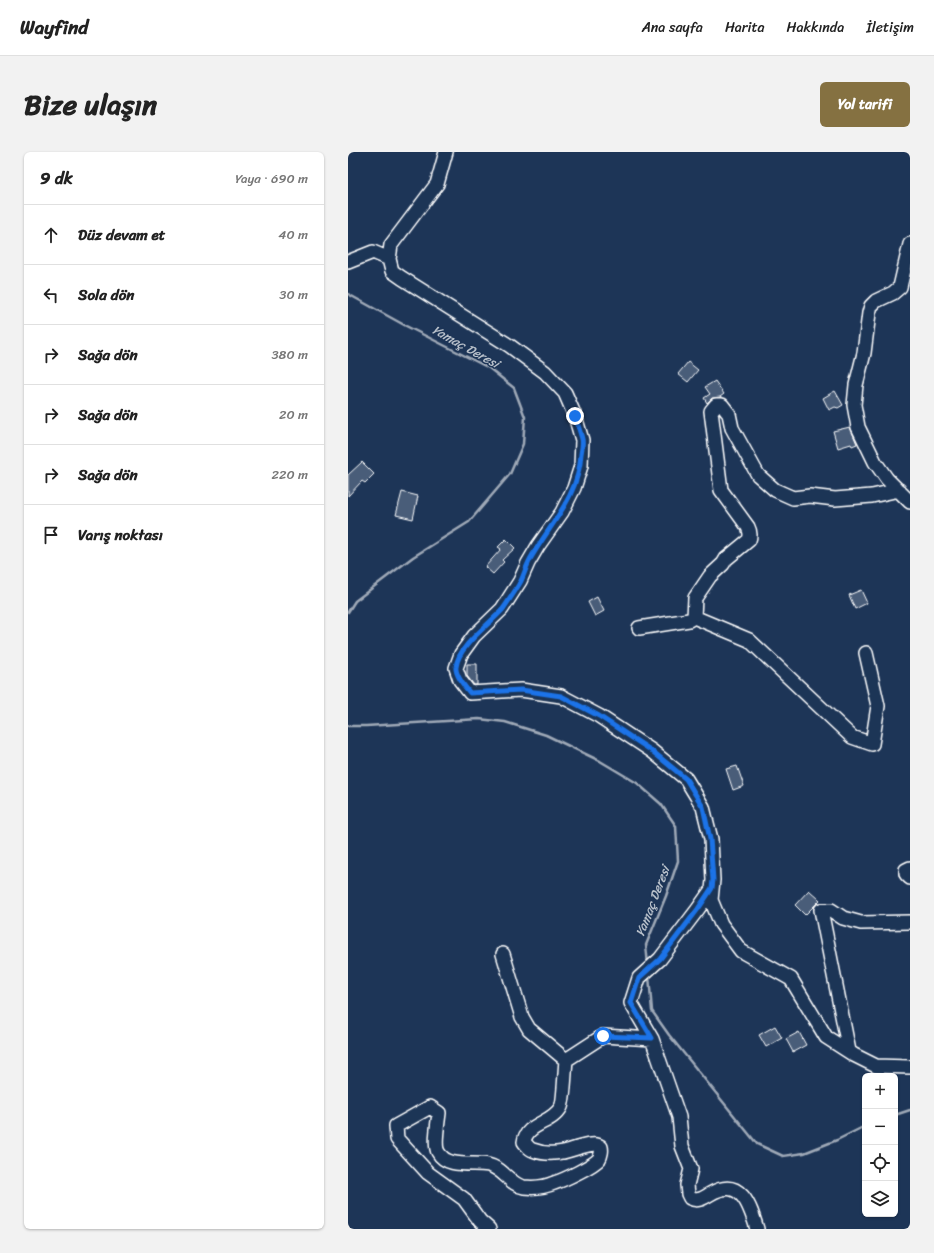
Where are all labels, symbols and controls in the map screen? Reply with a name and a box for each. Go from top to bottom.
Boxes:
text: Wayfind [20,11,88,44]
text: Ana sayfa [642,15,703,40]
text: Harita [725,15,765,40]
text: Hakkında [787,15,844,40]
text: İletişim [866,15,914,40]
text: Bize ulaşın [24,80,157,129]
button: Yol tarifi [820,82,910,127]
text: 9 dk [40,163,73,193]
text: Yaya · 690 m [235,167,308,190]
text: Düz devam et [78,222,165,248]
text: 40 m [278,223,308,246]
icon: ahead [40,224,62,246]
text: Sola dön [78,282,134,308]
text: 30 m [279,283,308,306]
icon: left [40,284,62,306]
water label: Yamaç Deresi [428,319,506,376]
text: Sağa dön [78,342,138,368]
text: 380 m [271,343,308,366]
icon: right [40,344,62,366]
text: Sağa dön [78,402,138,428]
text: 20 m [279,403,308,426]
icon: right [40,404,62,426]
route end [566,407,584,425]
text: Sağa dön [78,462,138,488]
text: 220 m [271,463,308,486]
icon: right [40,464,62,486]
text: Varış noktası [78,522,163,548]
icon: arrive [40,524,62,546]
water label: Yamaç Deresi [629,860,677,940]
route start [594,1027,612,1045]
map controls [862,1073,898,1217]
button: + [862,1073,898,1109]
button: − [862,1109,898,1145]
button: locate [862,1145,898,1181]
button: layers [862,1181,898,1217]

